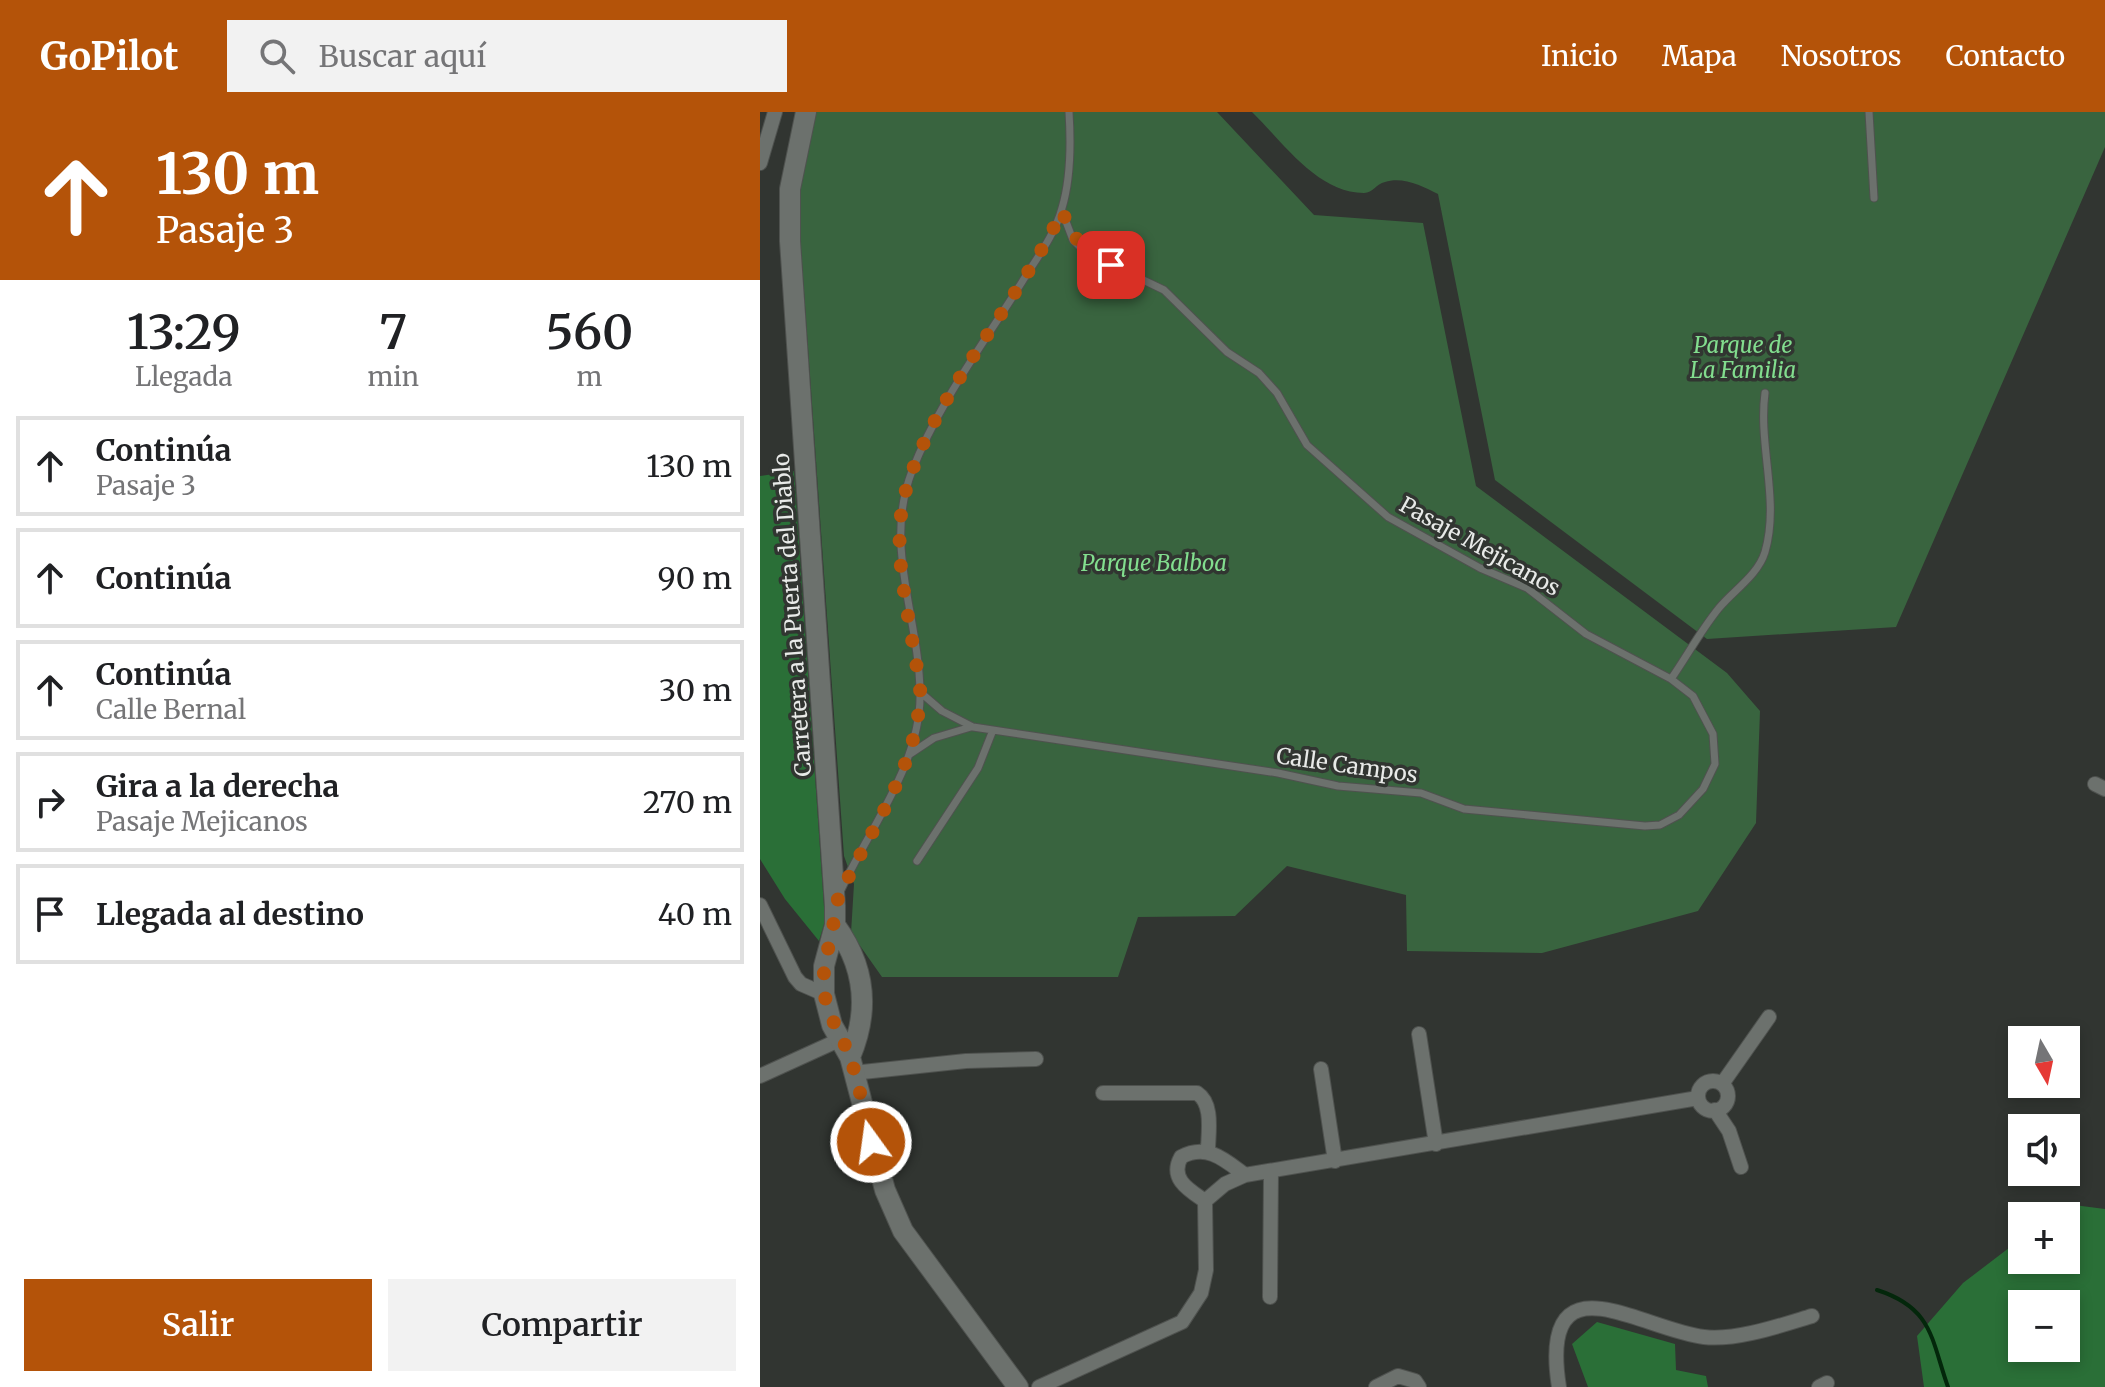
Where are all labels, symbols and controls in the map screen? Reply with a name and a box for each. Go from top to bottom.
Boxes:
search box [227,20,787,92]
text: GoPilot [40,33,179,80]
icon: search [255,34,299,78]
text: Buscar aquí [319,37,486,75]
text: Inicio [1541,38,1618,74]
text: Mapa [1662,38,1737,74]
text: Nosotros [1781,38,1902,74]
text: Contacto [1946,38,2065,74]
text: 130 m [156,139,319,209]
icon: ahead [24,144,128,248]
text: Pasaje 3 [156,208,294,253]
pin [1077,231,1145,299]
icon: arrive [1089,243,1133,287]
text: 13:29 [127,302,241,362]
text: 7 [379,302,407,362]
text: 560 [546,302,633,362]
park label: Parque de La Familia [1690,331,1796,384]
text: Llegada [135,360,232,393]
text: min [367,360,419,393]
text: m [577,360,602,393]
text: Continúa [96,431,232,469]
icon: ahead [28,444,72,488]
text: 130 m [646,447,732,485]
street label: Carretera a la Puerta del Diablo [767,452,817,778]
text: Pasaje 3 [96,469,196,502]
street label: Pasaje Mejicanos [1395,490,1565,602]
park label: Parque Balboa [1081,549,1227,577]
icon: ahead [28,556,72,600]
text: Continúa [96,559,232,597]
text: 90 m [658,559,732,597]
text: Continúa [96,655,232,693]
icon: ahead [28,668,72,712]
text: 30 m [659,671,732,709]
text: Calle Bernal [96,693,246,726]
street label: Calle Campos [1275,741,1419,789]
text: Gira a la derecha [96,767,339,805]
icon: right [28,780,72,824]
text: 270 m [643,783,732,821]
text: Pasaje Mejicanos [96,805,308,838]
icon: arrive [28,892,72,936]
text: Llegada al destino [96,895,364,933]
text: 40 m [658,895,732,933]
north arrow [2008,1026,2080,1098]
map controls [2008,1026,2080,1362]
position arrow [829,1100,913,1184]
button: sound [2008,1114,2080,1186]
button: + [2008,1202,2080,1274]
button: Salir [24,1279,372,1371]
button: Compartir [388,1279,736,1371]
button: − [2008,1290,2080,1362]

